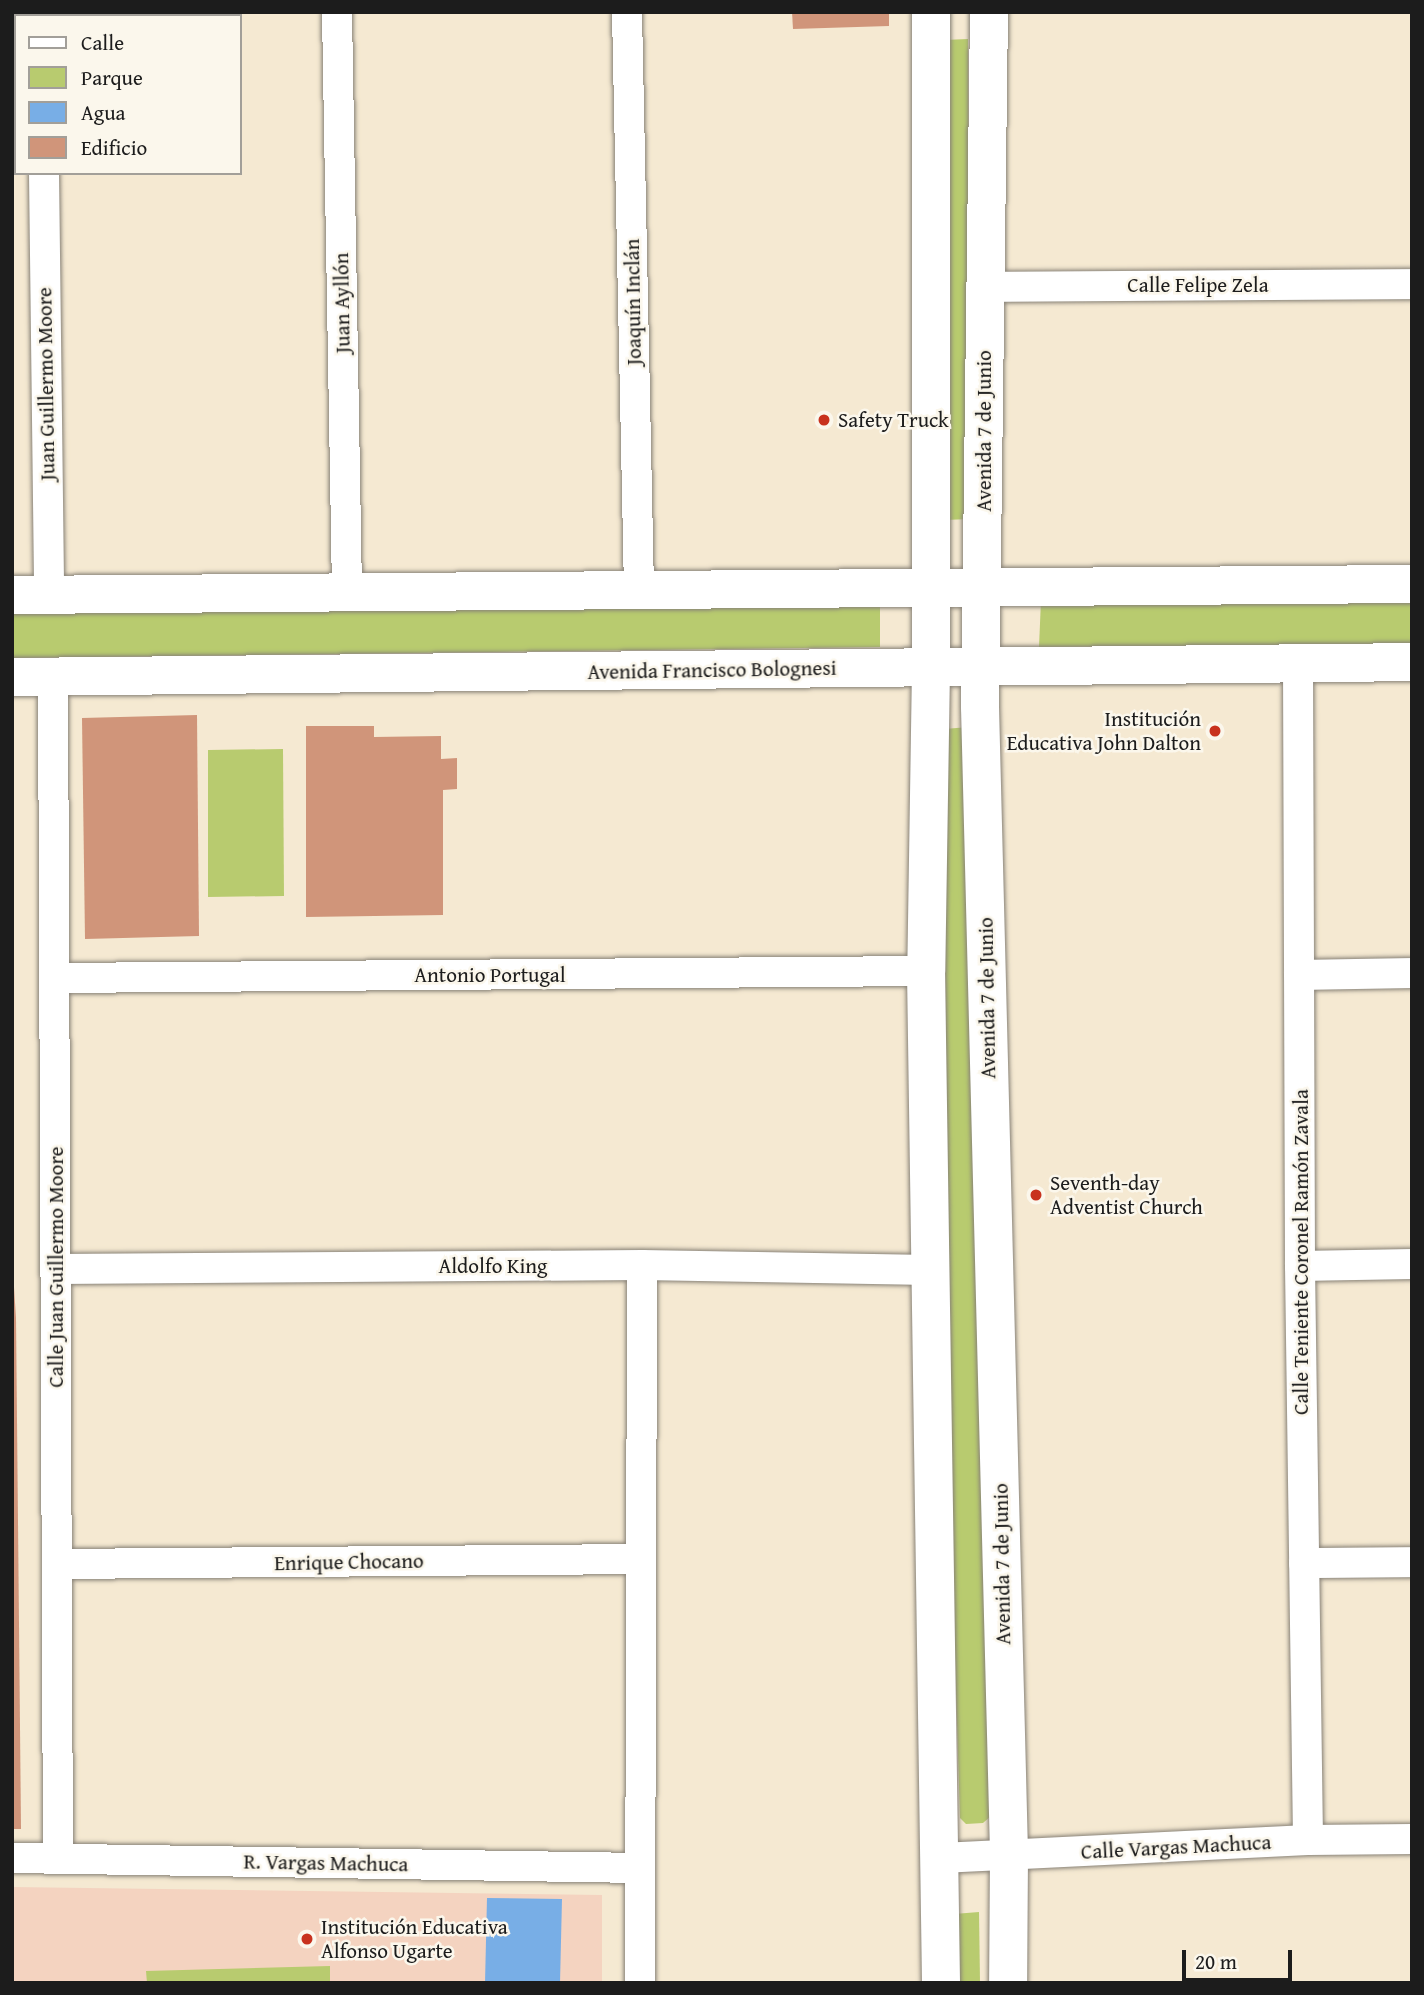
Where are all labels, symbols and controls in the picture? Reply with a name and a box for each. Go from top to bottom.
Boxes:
legend [14,14,242,175]
text: Calle [81,27,124,58]
text: Parque [81,62,143,93]
text: Agua [81,97,125,128]
text: Edificio [81,132,147,163]
street label: Joaquín Inclán [619,238,647,366]
street label: Juan Ayllón [329,252,355,354]
street label: Calle Felipe Zela [1127,272,1269,298]
street label: Juan Guillermo Moore [32,287,60,481]
street label: Avenida 7 de Junio [971,350,997,512]
place label: Safety Truck [838,407,949,433]
marker: Safety Truck [816,412,832,428]
street label: Avenida Francisco Bolognesi [587,655,837,685]
place label: Institución Educativa John Dalton [1007,706,1201,756]
marker: Institución Educativa John Dalton [1207,723,1223,739]
street label: Avenida 7 de Junio [973,917,1001,1079]
street label: Antonio Portugal [414,962,566,988]
street label: Calle Teniente Coronel Ramón Zavala [1288,1089,1314,1415]
street label: Calle Juan Guillermo Moore [43,1146,69,1388]
place label: Seventh-day Adventist Church [1050,1170,1203,1220]
marker: Seventh-day Adventist Church [1028,1187,1044,1203]
street label: Aldolfo King [438,1253,548,1279]
street label: Avenida 7 de Junio [988,1483,1016,1645]
street label: Enrique Chocano [274,1548,424,1576]
street label: Calle Vargas Machuca [1080,1829,1272,1865]
street label: R. Vargas Machuca [243,1849,409,1877]
place label: Institución Educativa Alfonso Ugarte [321,1914,508,1964]
marker: Institución Educativa Alfonso Ugarte [299,1931,315,1947]
scale bar [1186,1936,1296,1980]
text: 20 m [1195,1946,1237,1977]

